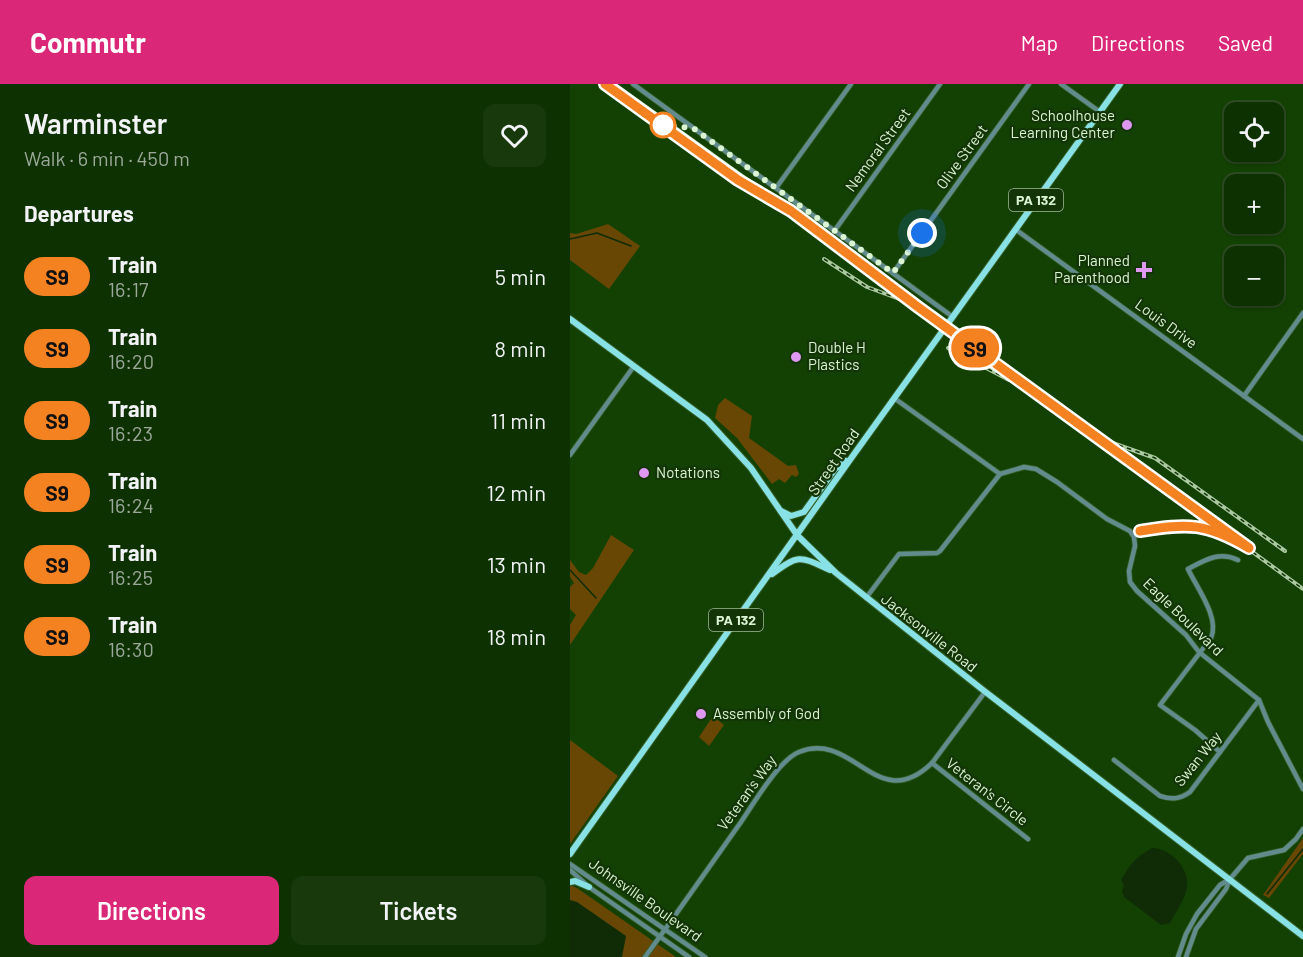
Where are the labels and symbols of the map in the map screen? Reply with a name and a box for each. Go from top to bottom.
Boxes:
street label: Nemoral Street [841,104,914,195]
place label: Schoolhouse Learning Center [1011,106,1116,141]
unlabelled marker [650,112,676,138]
marker: Schoolhouse Learning Center [1120,118,1134,132]
street label: Olive Street [932,121,991,192]
road number: PA 132 [1009,189,1063,211]
your location [907,218,937,248]
place label: Planned Parenthood [1054,251,1130,286]
marker: Planned Parenthood [1135,261,1153,279]
street label: Louis Drive [1132,295,1201,352]
line badge: S9 [948,328,1002,368]
place label: Double H Plastics [808,338,866,373]
marker: Double H Plastics [789,350,803,364]
street label: Street Road [804,425,863,498]
place label: Notations [656,463,720,481]
marker: Notations [637,466,651,480]
street label: Eagle Boulevard [1140,574,1227,659]
street label: Jacksonville Road [878,589,981,675]
road number: PA 132 [709,609,763,631]
place label: Assembly of God [713,704,820,722]
marker: Assembly of God [694,707,708,721]
street label: Swan Way [1170,727,1225,789]
street label: Veteran's Way [713,751,780,834]
street label: Veteran's Circle [943,754,1032,829]
street label: Johnsville Boulevard [586,853,705,945]

